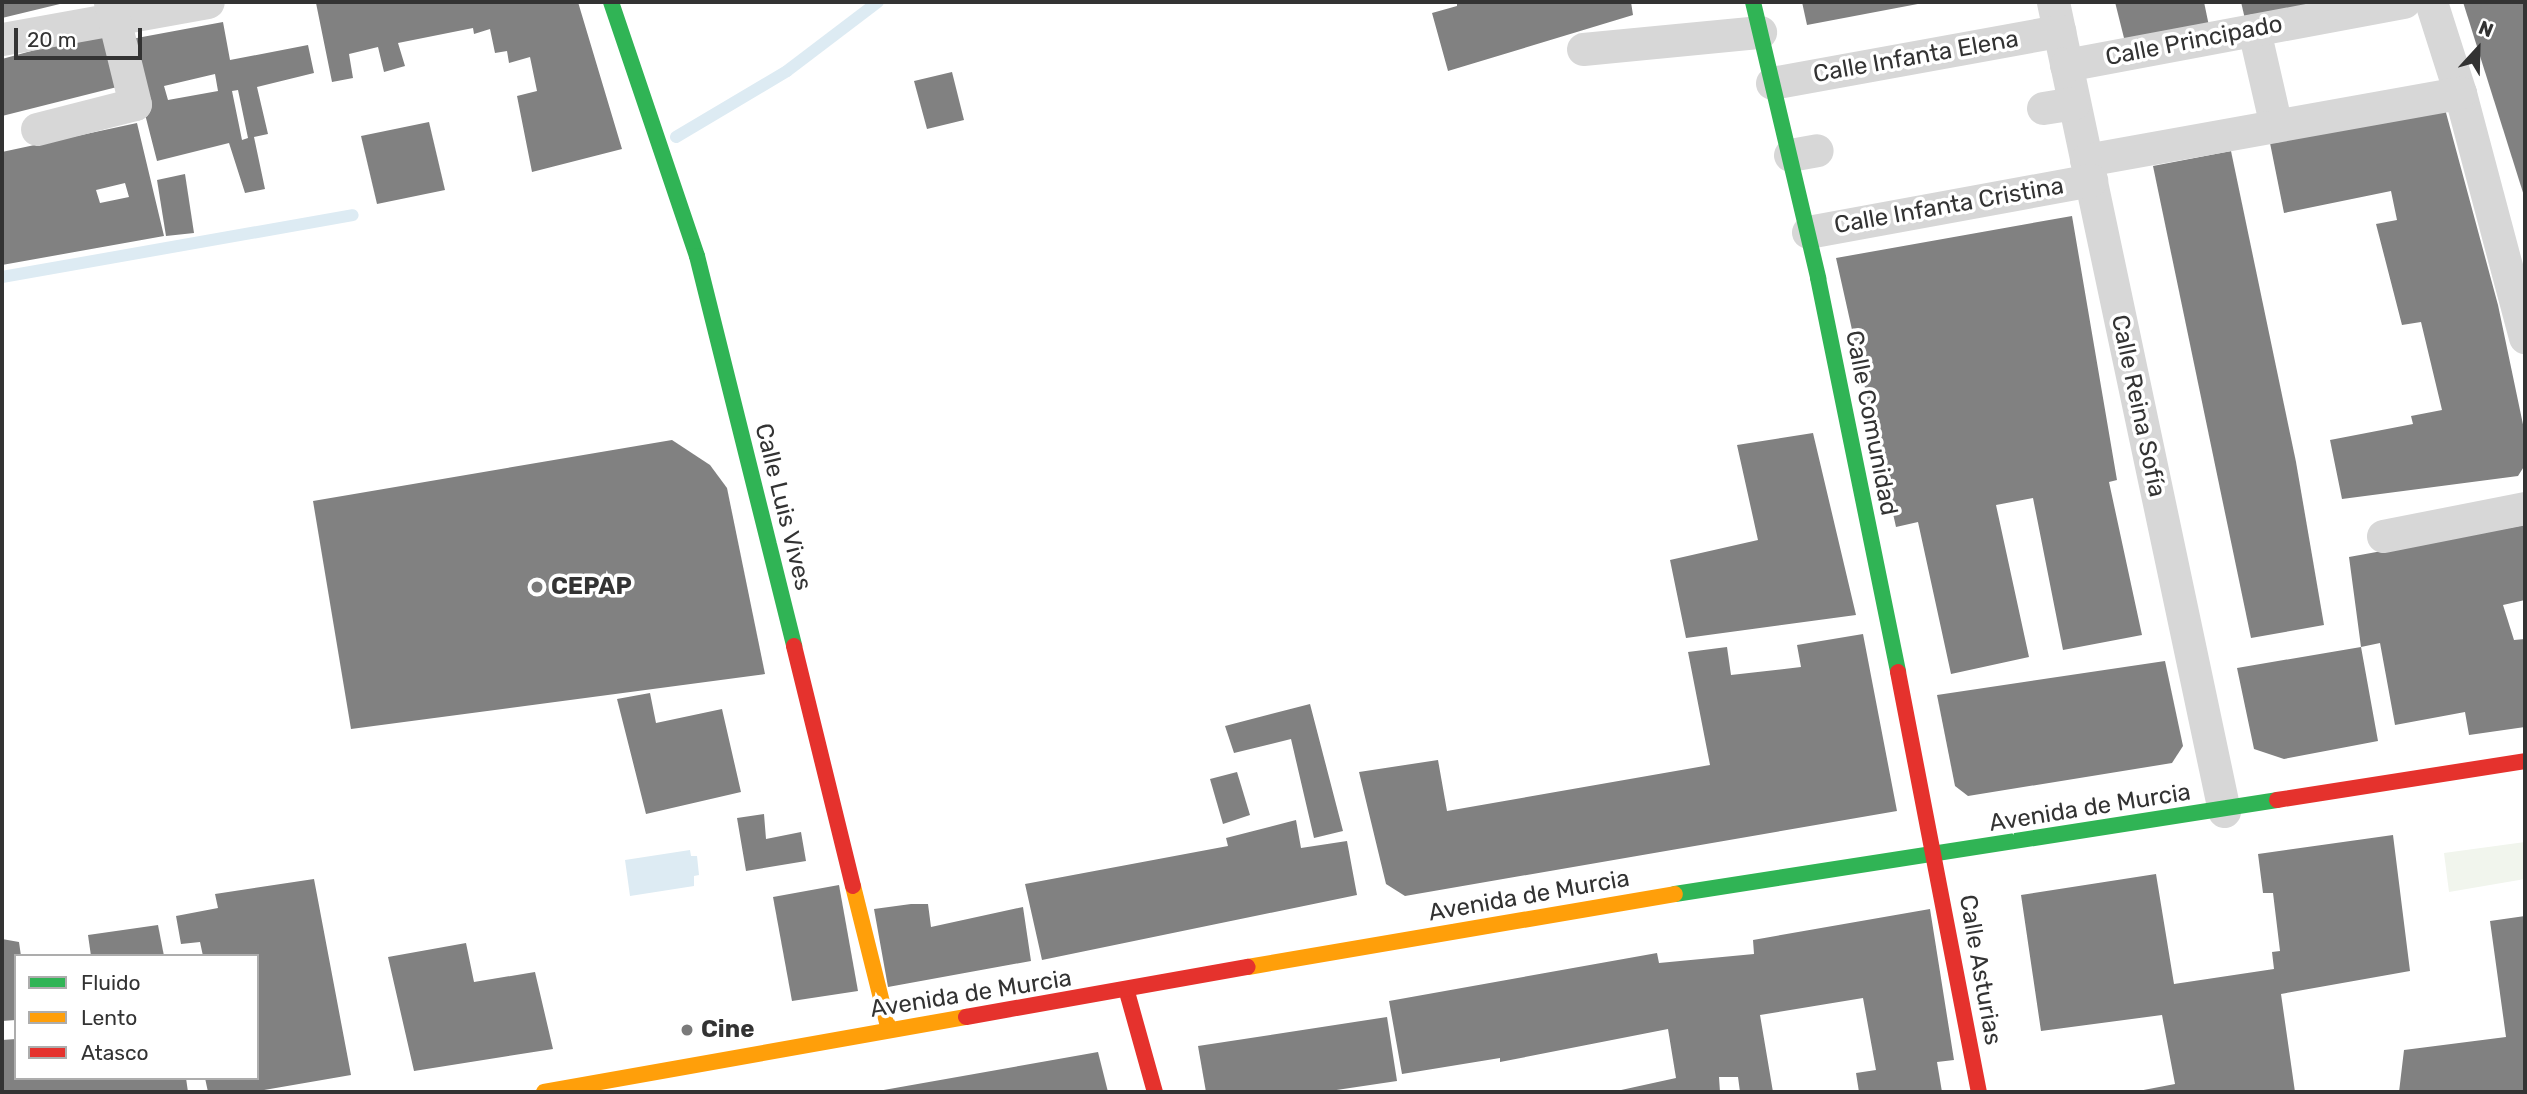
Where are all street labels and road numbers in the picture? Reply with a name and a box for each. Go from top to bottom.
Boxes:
street label: Calle Principado [2103,10,2285,72]
street label: Calle Infanta Elena [1811,25,2021,89]
street label: Calle Infanta Cristina [1832,172,2066,240]
street label: Calle Reina Sofía [2105,312,2171,500]
street label: Calle Comunidad [1839,328,1903,518]
street label: Calle Luis Vives [748,420,818,594]
street label: Avenida de Murcia [1987,778,2193,838]
street label: Avenida de Murcia [1426,864,1632,928]
street label: Calle Asturias [1953,892,2007,1048]
street label: Avenida de Murcia [868,964,1074,1024]

